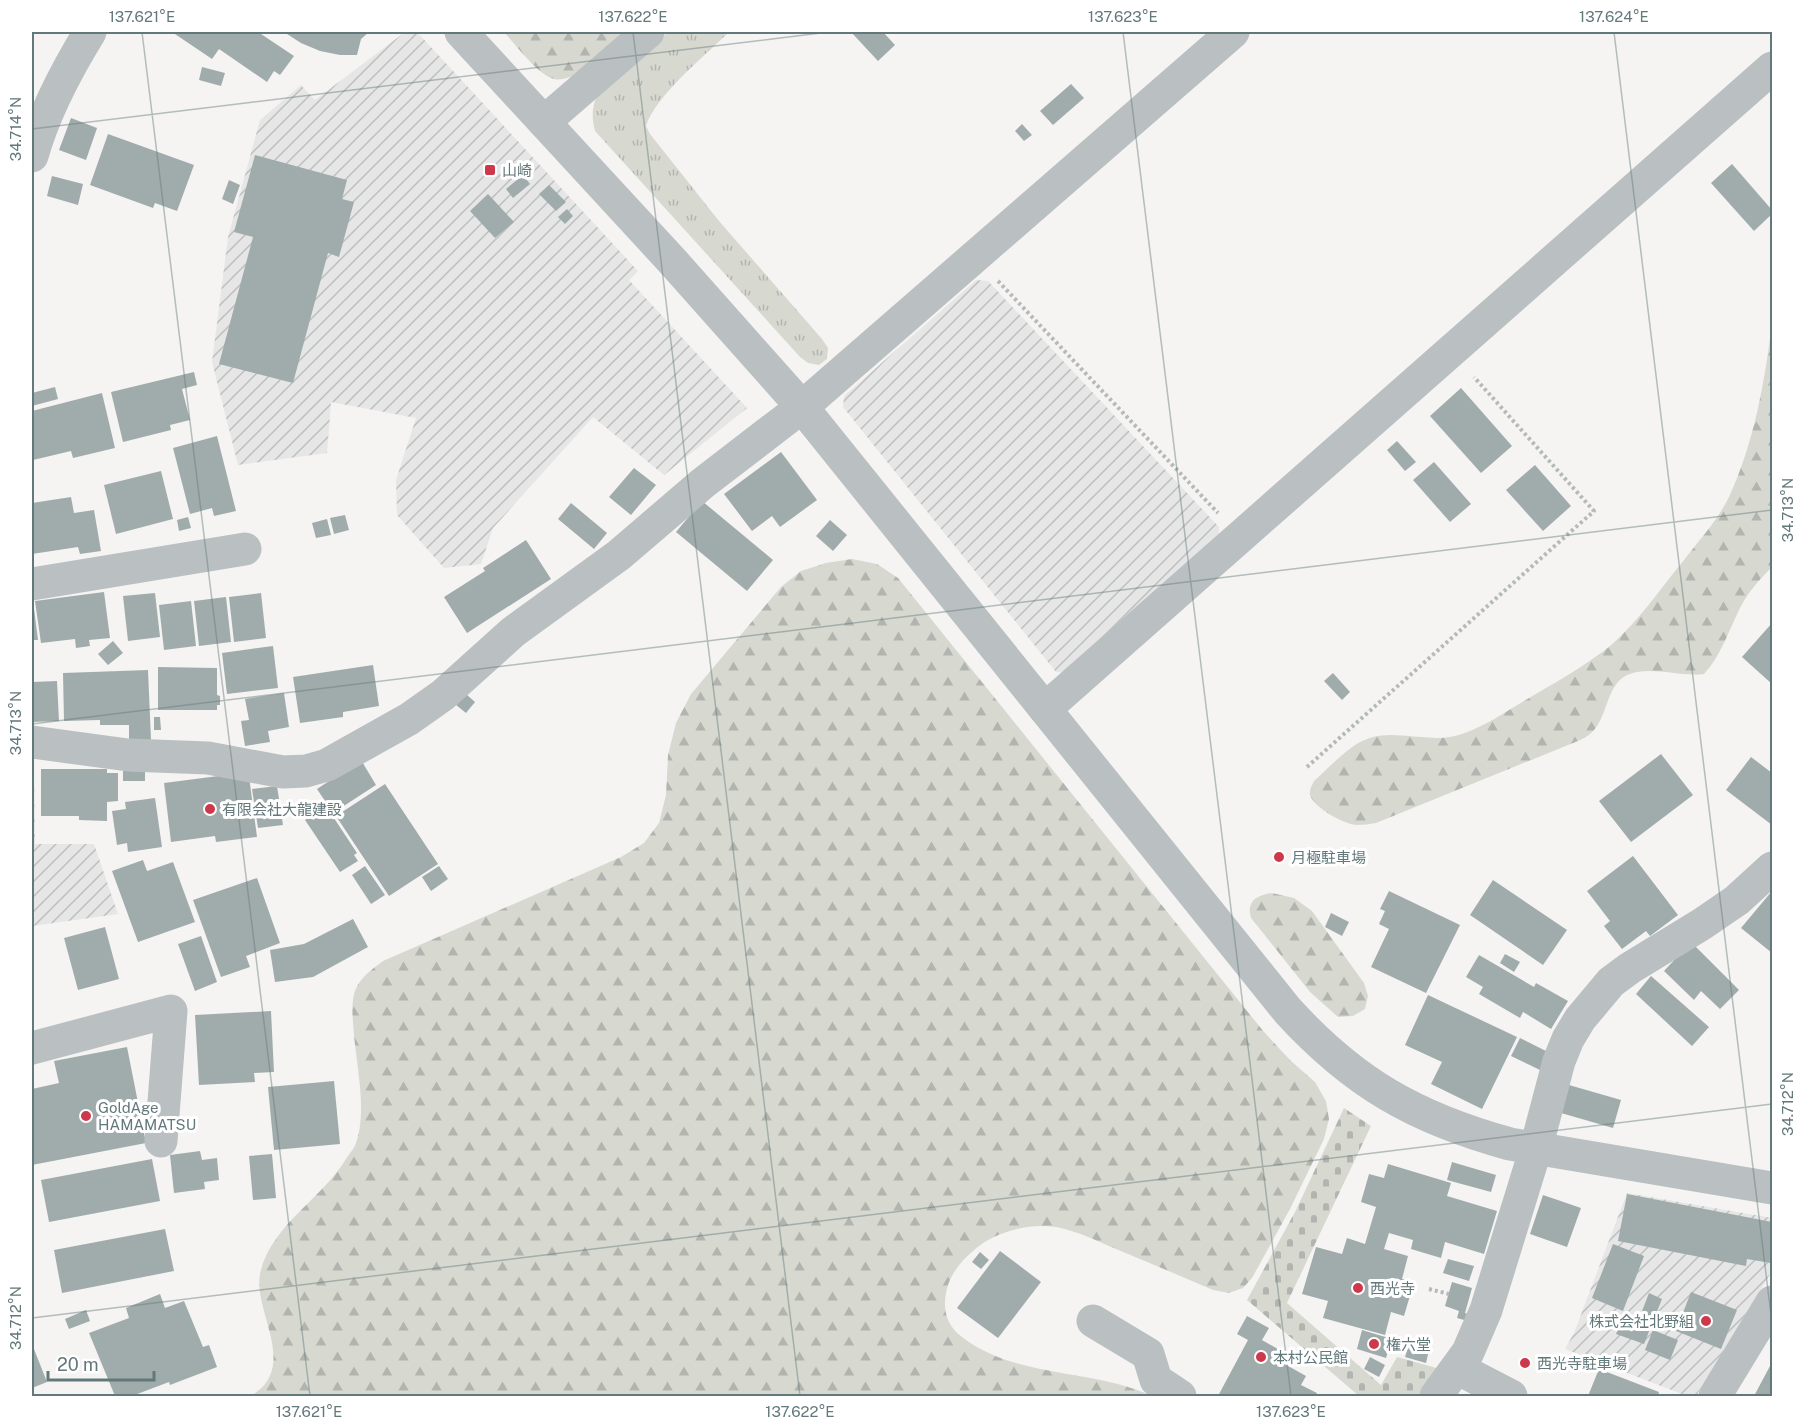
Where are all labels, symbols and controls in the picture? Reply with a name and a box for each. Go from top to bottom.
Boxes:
text: 137.621°E [109,8,175,25]
text: 137.622°E [598,8,668,25]
text: 137.623°E [1088,8,1158,25]
text: 137.624°E [1579,8,1649,25]
text: 34.714°N [7,97,24,161]
place label: 山崎 [502,162,532,179]
marker: 山崎 [483,163,497,177]
text: 34.713°N [1779,478,1796,542]
text: 34.713°N [7,691,24,755]
place label: 有限会社大龍建設 [222,801,342,818]
marker: 有限会社大龍建設 [203,802,217,816]
place label: 月極駐車場 [1291,849,1366,866]
marker: 月極駐車場 [1272,850,1286,864]
text: 34.712°N [1779,1072,1796,1136]
place label: GoldAge HAMAMATSU [98,1099,196,1133]
marker: GoldAge HAMAMATSU [79,1109,93,1123]
place label: 西光寺 [1370,1280,1415,1297]
marker: 西光寺 [1351,1281,1365,1295]
text: 34.712°N [7,1286,24,1350]
place label: 株式会社北野組 [1589,1313,1694,1330]
marker: 株式会社北野組 [1699,1314,1713,1328]
place label: 権六堂 [1386,1336,1431,1353]
marker: 権六堂 [1367,1337,1381,1351]
scale bar [48,1344,154,1382]
place label: 本村公民館 [1273,1349,1348,1366]
marker: 本村公民館 [1254,1350,1268,1364]
text: 20 m [57,1354,99,1375]
place label: 西光寺駐車場 [1537,1355,1627,1372]
marker: 西光寺駐車場 [1518,1356,1532,1370]
text: 137.621°E [276,1403,342,1420]
text: 137.622°E [765,1403,835,1420]
text: 137.623°E [1256,1403,1326,1420]

